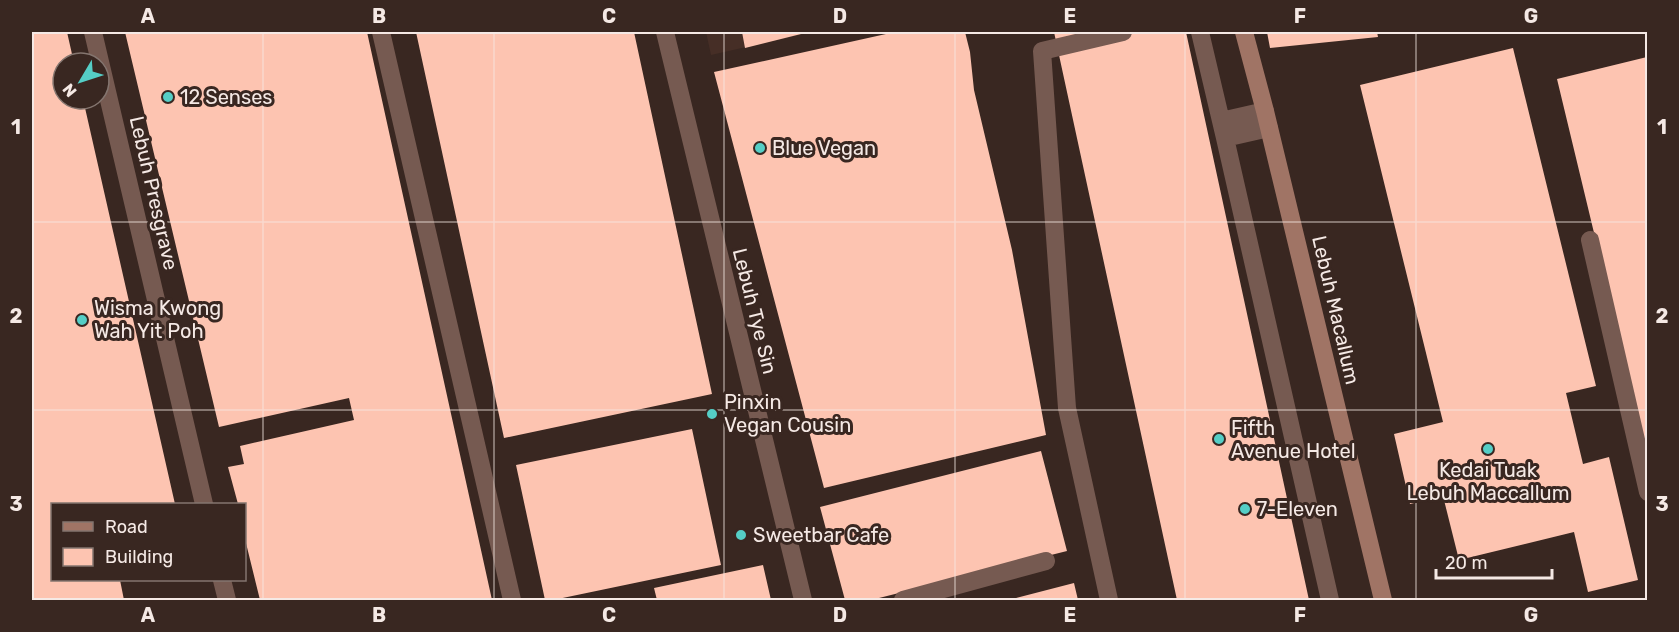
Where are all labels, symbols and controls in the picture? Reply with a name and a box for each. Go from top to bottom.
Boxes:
text: A [141,4,156,28]
text: B [372,4,386,28]
text: C [602,4,616,28]
text: D [833,4,847,28]
text: E [1064,4,1076,28]
text: F [1294,4,1306,28]
text: G [1524,4,1538,28]
north arrow [51,51,111,111]
text: N [59,80,81,101]
place label: 12 Senses [180,85,273,109]
marker: 12 Senses [161,90,175,104]
street label: Lebuh Presgrave [125,114,183,272]
text: 1 [11,115,21,139]
text: 1 [1657,115,1667,139]
place label: Blue Vegan [772,136,876,160]
marker: Blue Vegan [753,141,767,155]
street label: Lebuh Macallum [1307,233,1365,387]
street label: Lebuh Tye Sin [728,246,782,376]
place label: Wisma Kwong Wah Yit Poh [94,296,221,343]
text: 2 [10,304,23,328]
text: 2 [1656,304,1669,328]
marker: Wisma Kwong Wah Yit Poh [75,313,89,327]
place label: Pinxin Vegan Cousin [724,390,851,437]
marker: Pinxin Vegan Cousin [705,407,719,421]
place label: Fifth Avenue Hotel [1231,416,1356,463]
marker: Fifth Avenue Hotel [1212,432,1226,446]
marker: Kedai Tuak Lebuh Maccallum [1481,442,1495,456]
place label: Kedai Tuak Lebuh Maccallum [1407,458,1569,505]
text: 3 [9,492,23,516]
text: 3 [1655,492,1669,516]
place label: 7-Eleven [1257,497,1338,521]
marker: 7-Eleven [1238,502,1252,516]
legend [51,503,246,581]
text: Road [105,516,148,538]
place label: Sweetbar Cafe [753,523,889,547]
marker: Sweetbar Cafe [734,528,748,542]
scale bar [1436,542,1552,580]
text: Building [105,546,173,568]
text: 20 m [1445,552,1487,574]
text: A [141,603,156,627]
text: B [372,603,386,627]
text: C [602,603,616,627]
text: D [833,603,847,627]
text: E [1064,603,1076,627]
text: F [1294,603,1306,627]
text: G [1524,603,1538,627]

